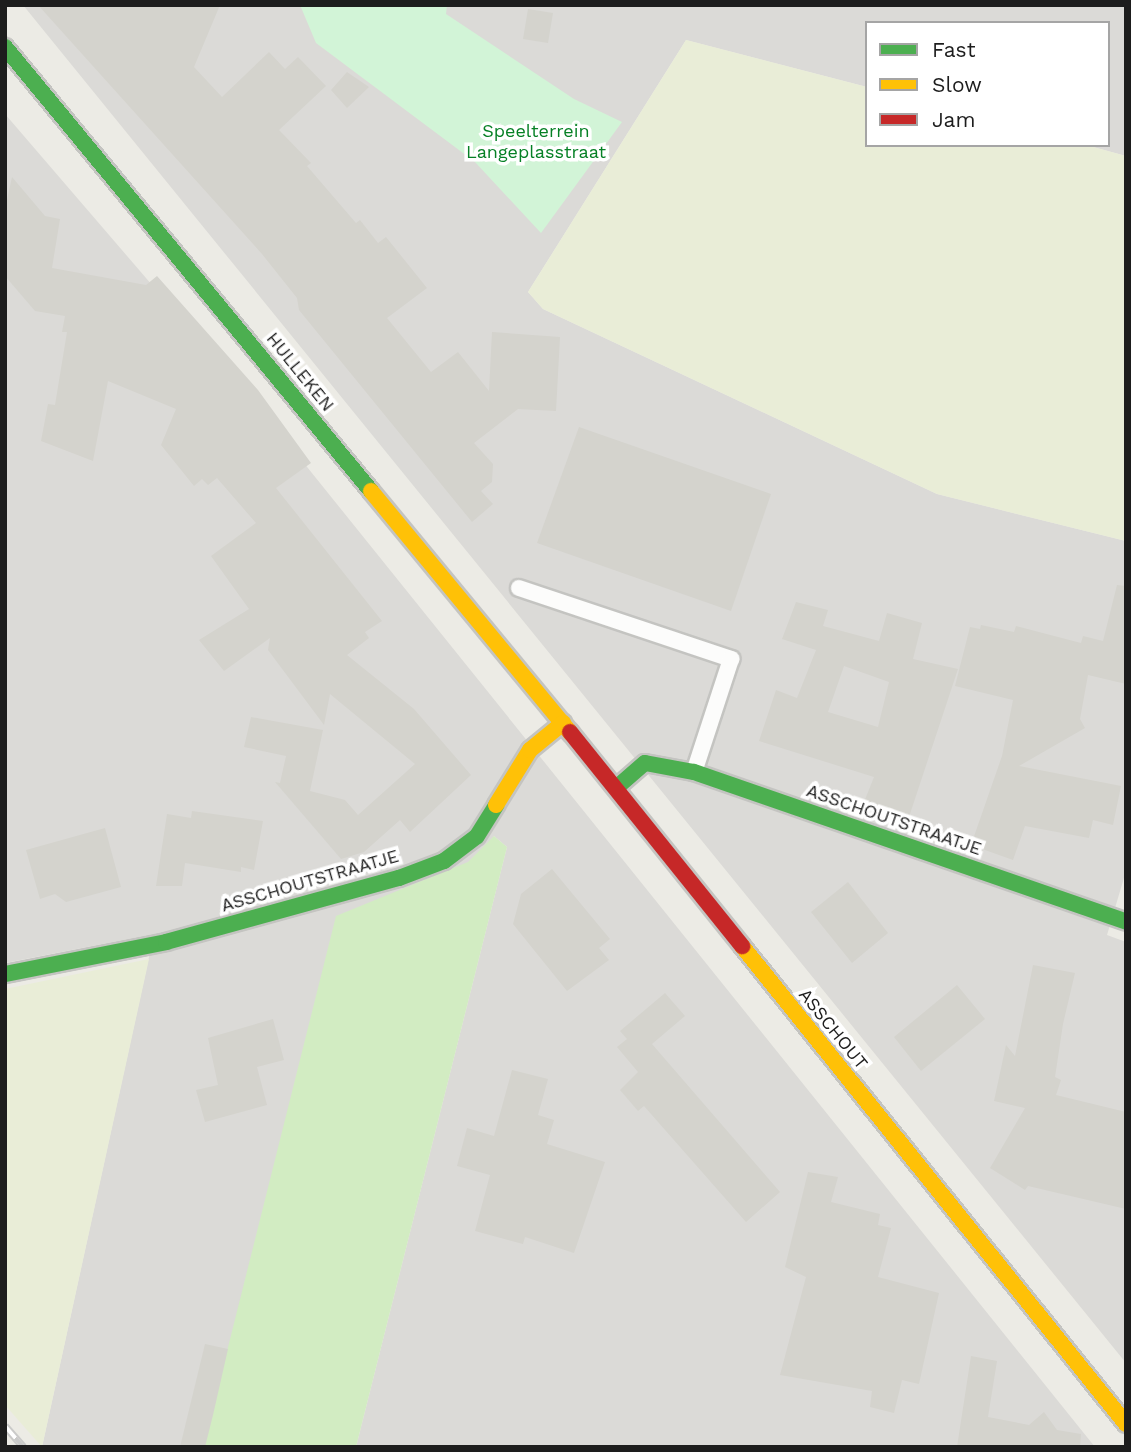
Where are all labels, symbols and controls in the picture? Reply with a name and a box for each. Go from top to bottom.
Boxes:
legend [865,21,1110,147]
text: Fast [932,37,976,62]
text: Slow [932,72,982,97]
text: Jam [932,107,975,132]
park label: Speelterrein Langeplasstraat [466,121,606,164]
street label: HULLEKEN [262,328,338,416]
street label: ASSCHOUTSTRAATJE [804,780,984,860]
street label: ASSCHOUTSTRAATJE [219,845,401,917]
street label: ASSCHOUT [794,984,872,1074]

